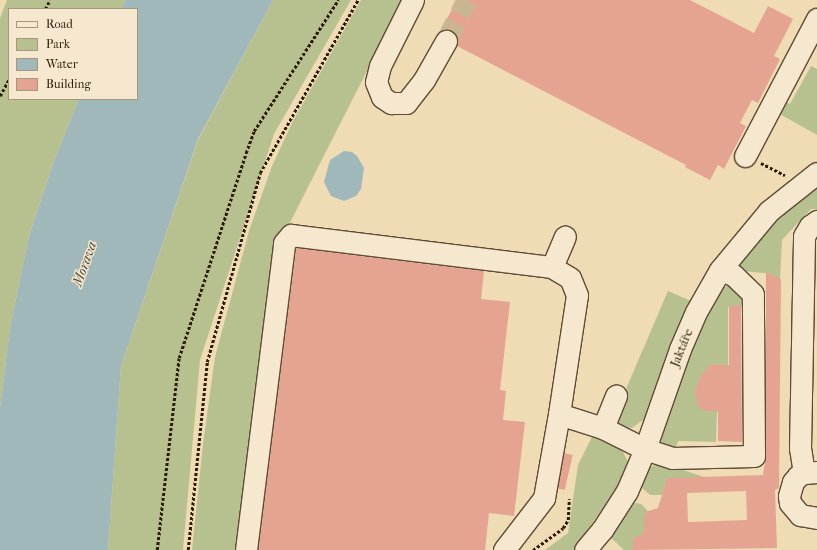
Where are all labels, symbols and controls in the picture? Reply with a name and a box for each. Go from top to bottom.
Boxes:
legend [8,8,138,100]
text: Road [46,17,73,31]
text: Park [46,37,70,51]
text: Water [46,57,78,71]
text: Building [46,77,91,91]
water label: Morava [69,239,101,289]
street label: Jaktáře [667,327,697,369]

